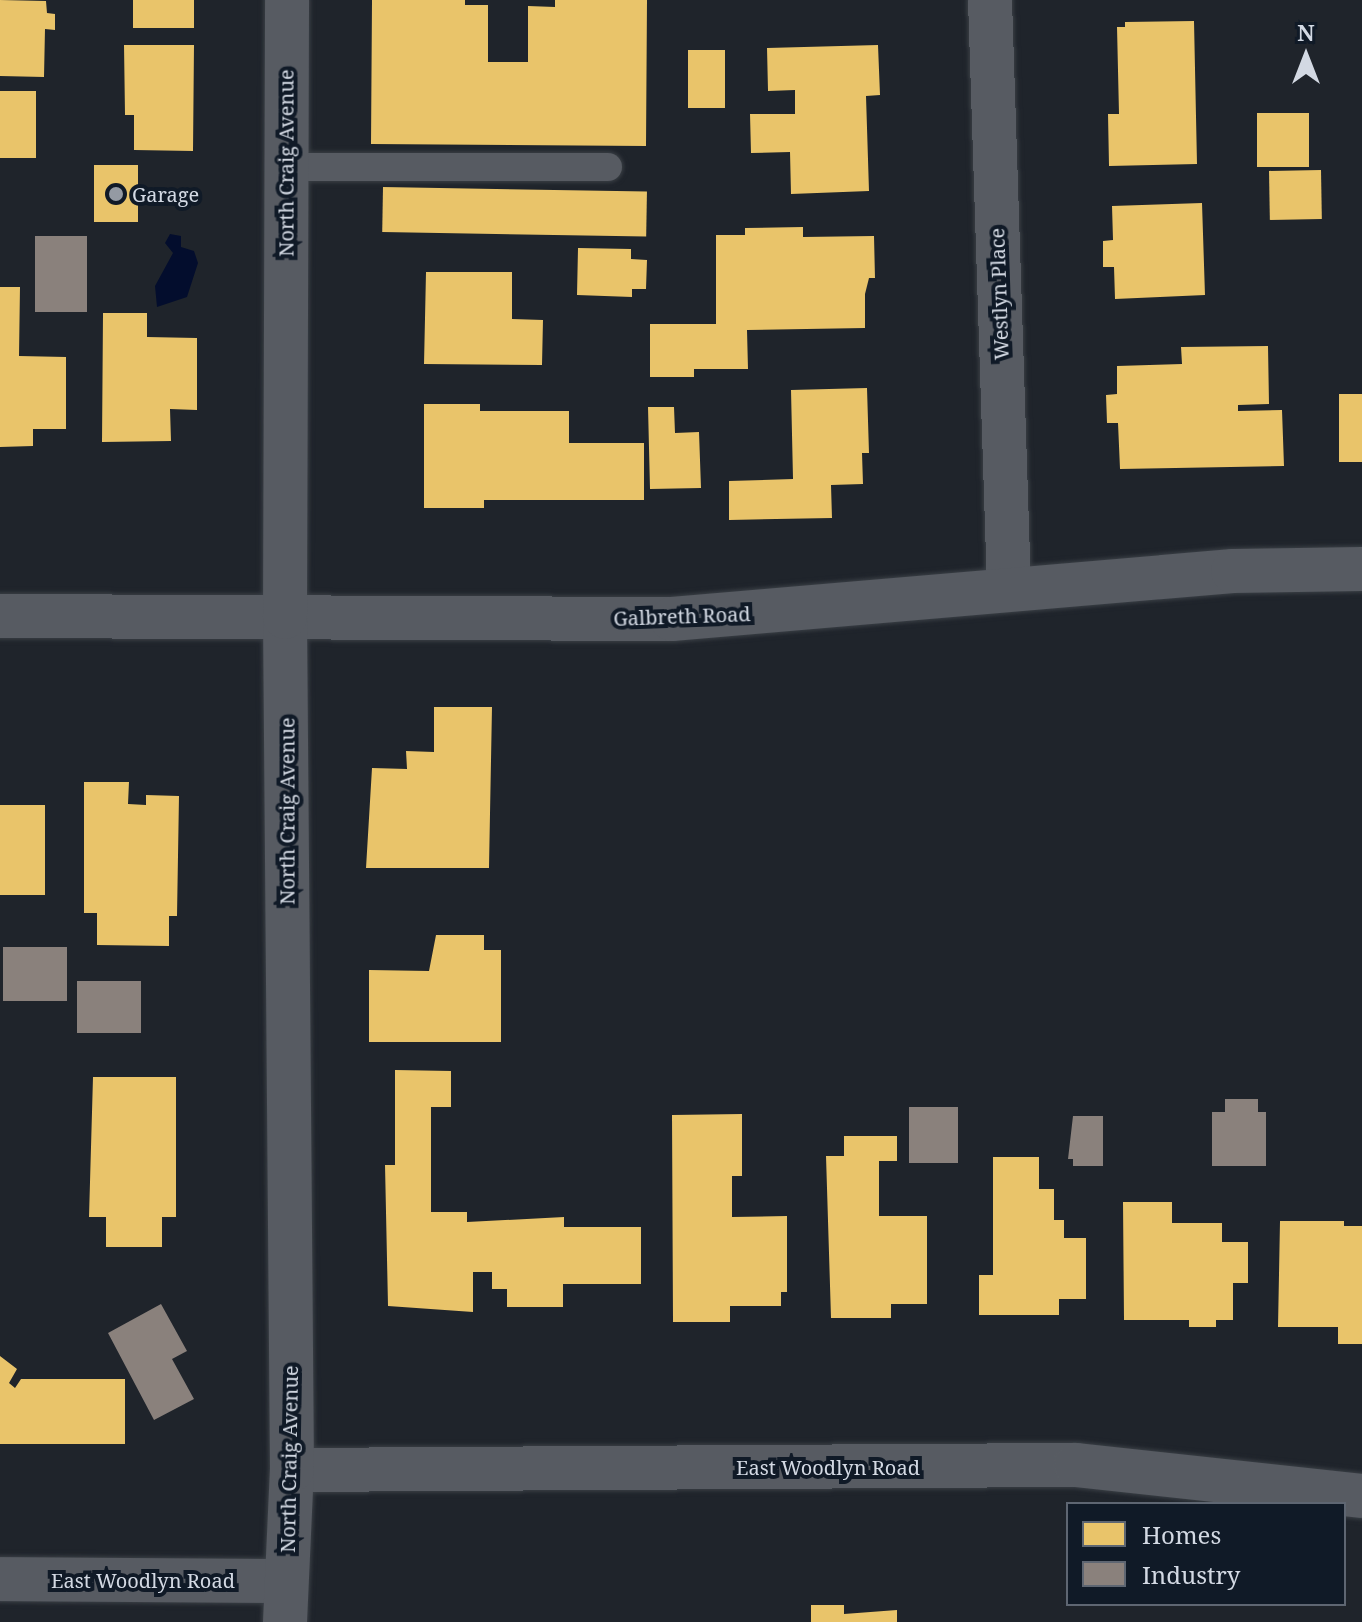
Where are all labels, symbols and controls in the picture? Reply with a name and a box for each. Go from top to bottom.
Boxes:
north arrow [1266,16,1346,96]
text: N [1297,17,1315,47]
street label: North Craig Avenue [274,69,298,257]
place label: Garage [132,182,199,206]
marker: Garage [107,185,125,203]
street label: Westlyn Place [985,228,1013,360]
street label: Galbreth Road [613,602,751,630]
street label: North Craig Avenue [275,717,299,905]
street label: North Craig Avenue [275,1365,303,1553]
street label: East Woodlyn Road [736,1455,920,1479]
legend [1066,1502,1346,1606]
text: Homes [1142,1518,1221,1551]
text: Industry [1142,1558,1240,1591]
street label: East Woodlyn Road [51,1568,235,1592]

